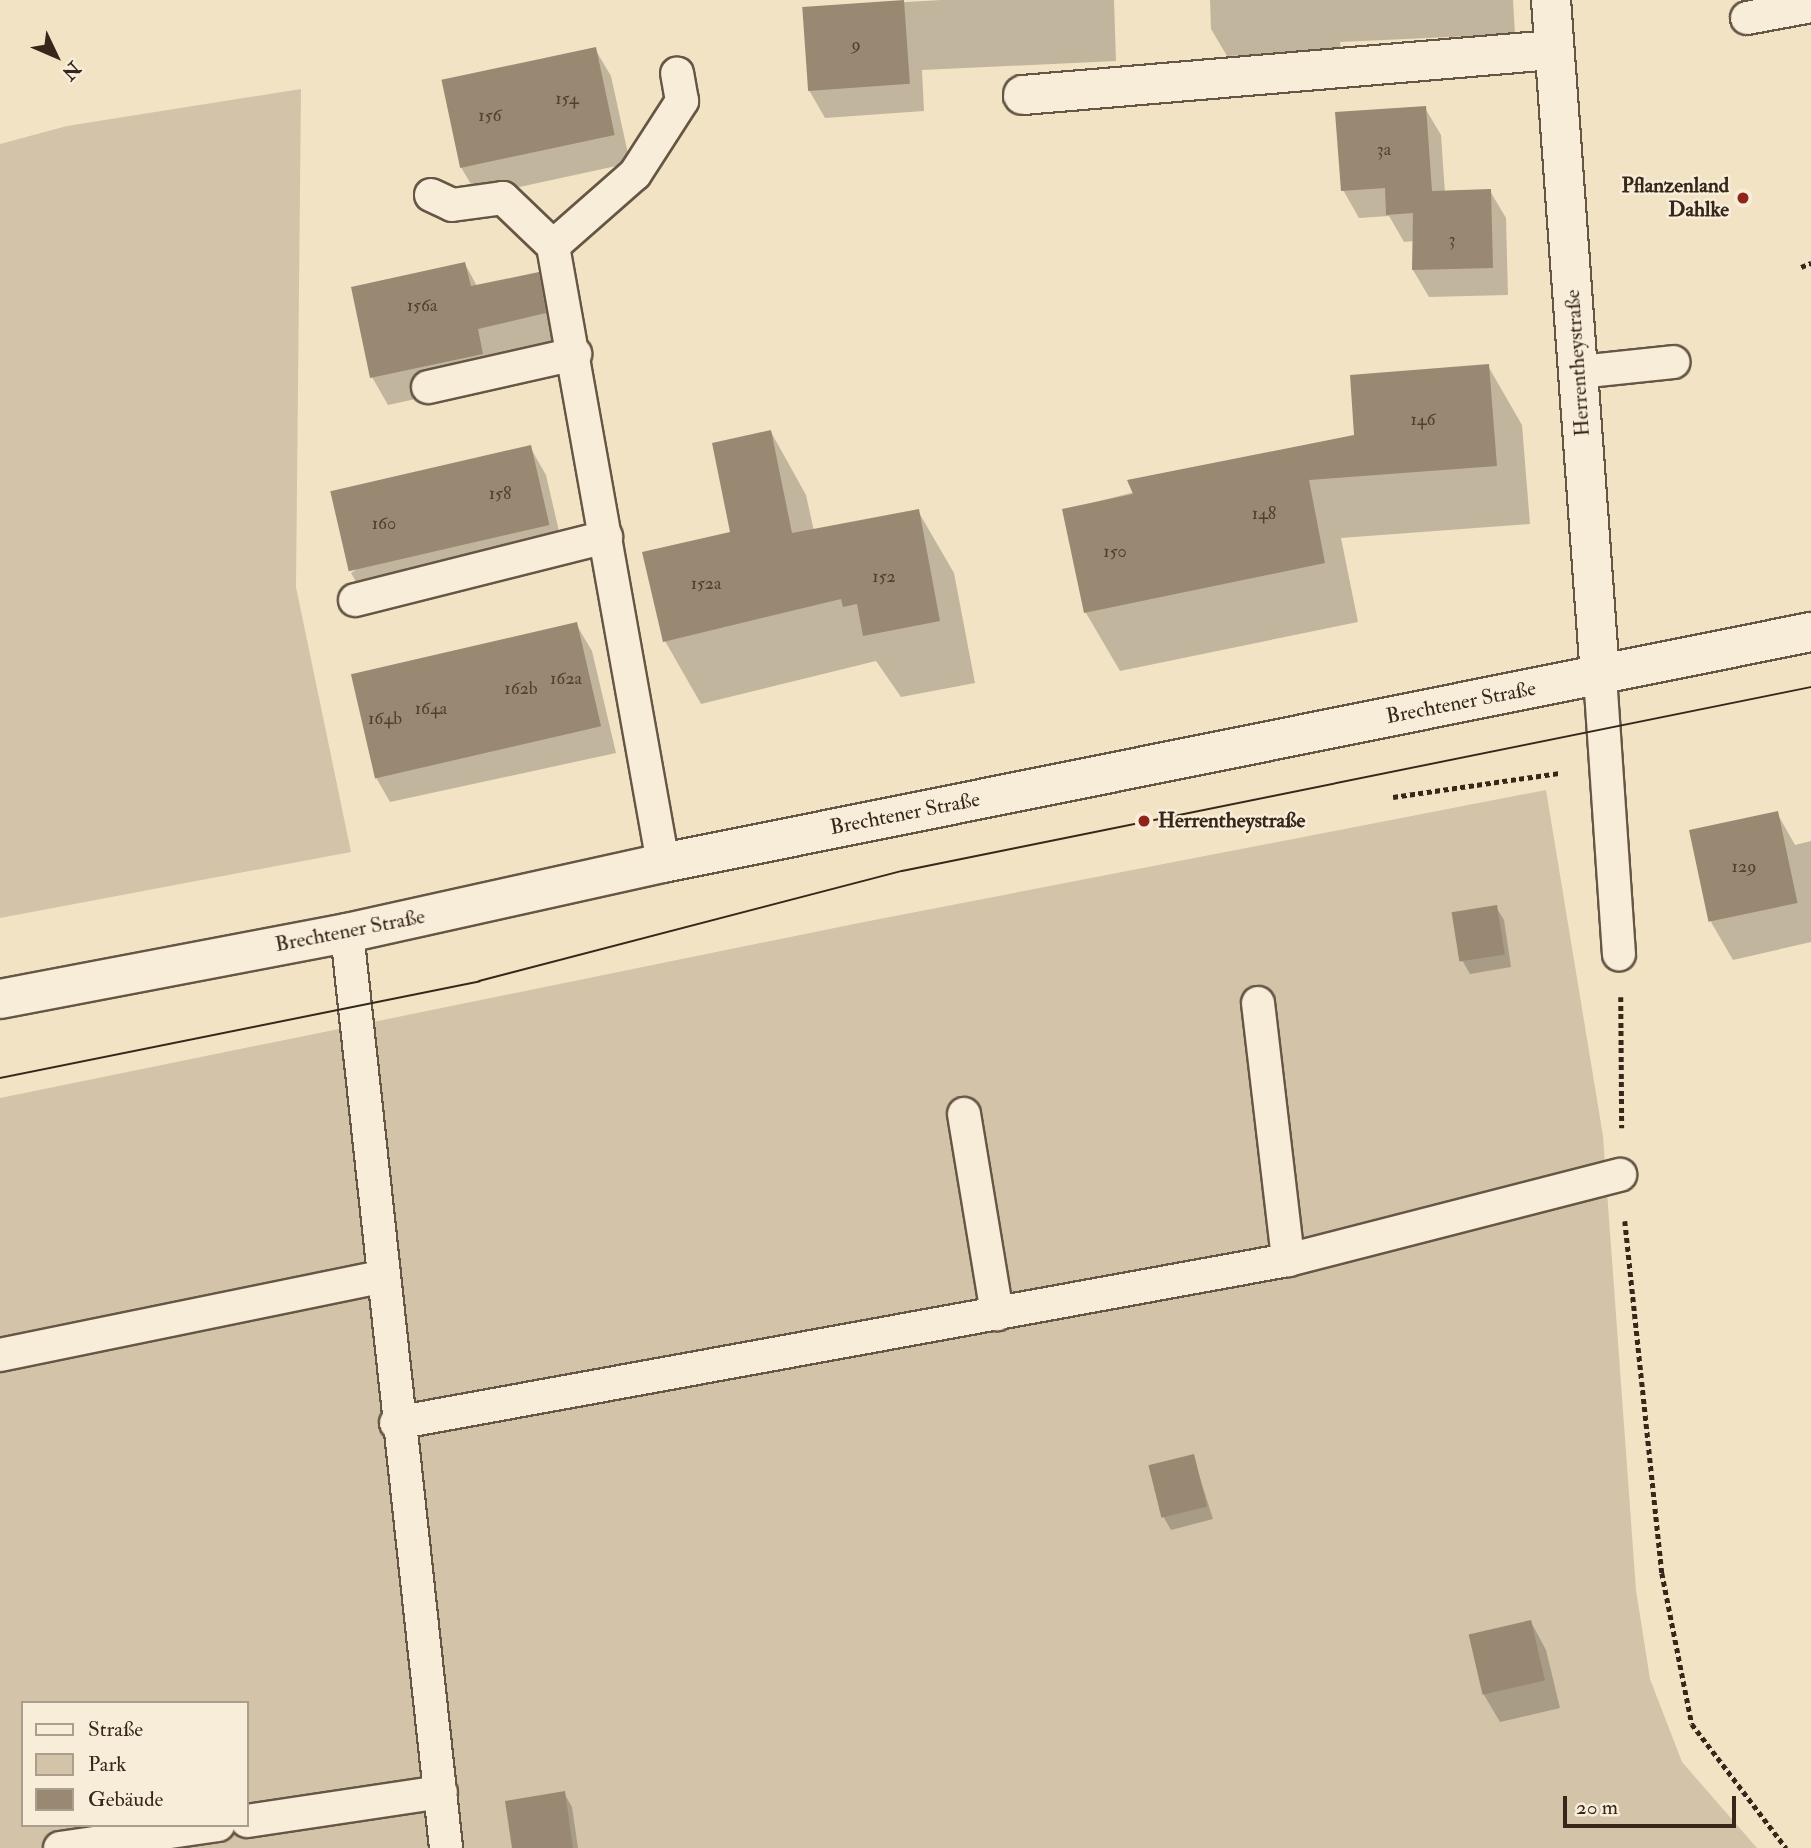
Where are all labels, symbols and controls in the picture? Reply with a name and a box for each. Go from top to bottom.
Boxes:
north arrow [21,21,91,91]
house number: 9 [851,34,861,56]
text: N [57,56,86,85]
house number: 154 [555,88,579,110]
house number: 156 [478,105,502,127]
house number: 3a [1377,139,1391,161]
place label: Pflanzenland Dahlke [1621,173,1729,223]
marker: Pflanzenland Dahlke [1735,190,1751,206]
house number: 3 [1449,229,1455,251]
street label: Herrentheystraße [1560,289,1596,437]
house number: 156a [407,295,437,317]
house number: 146 [1410,409,1436,431]
house number: 158 [489,483,511,505]
house number: 148 [1252,503,1276,525]
house number: 160 [372,513,396,535]
house number: 150 [1103,541,1127,563]
house number: 152 [872,566,896,588]
house number: 152a [691,573,721,595]
house number: 162a [550,668,582,690]
street label: Brechtener Straße [1384,676,1538,730]
house number: 162b [504,678,538,700]
house number: 164a [415,698,447,720]
house number: 164b [368,708,402,730]
street label: Brechtener Straße [828,787,982,841]
place label: Herrentheystraße [1158,808,1305,834]
marker: Herrentheystraße [1136,813,1152,829]
house number: 129 [1732,856,1756,878]
street label: Brechtener Straße [273,904,427,958]
legend [21,1701,248,1827]
text: Straße [88,1716,143,1743]
text: Park [88,1751,126,1778]
scale bar [1566,1782,1739,1826]
text: Gebäude [88,1786,163,1813]
text: 20 m [1576,1794,1618,1821]

